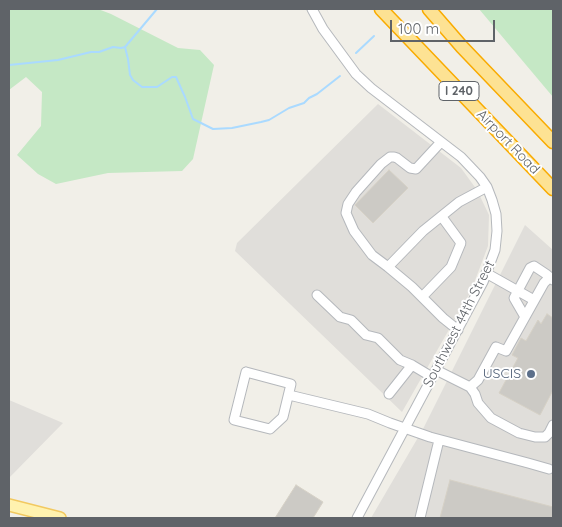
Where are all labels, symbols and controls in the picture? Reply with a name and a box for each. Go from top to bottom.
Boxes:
scale bar [392,10,497,42]
text: 100 m [398,19,439,38]
road number: I 240 [439,82,479,100]
street label: Airport Road [473,106,543,178]
street label: Southwest 44th Street [420,258,498,390]
place label: USCIS [483,366,521,382]
marker: USCIS [525,368,537,380]

